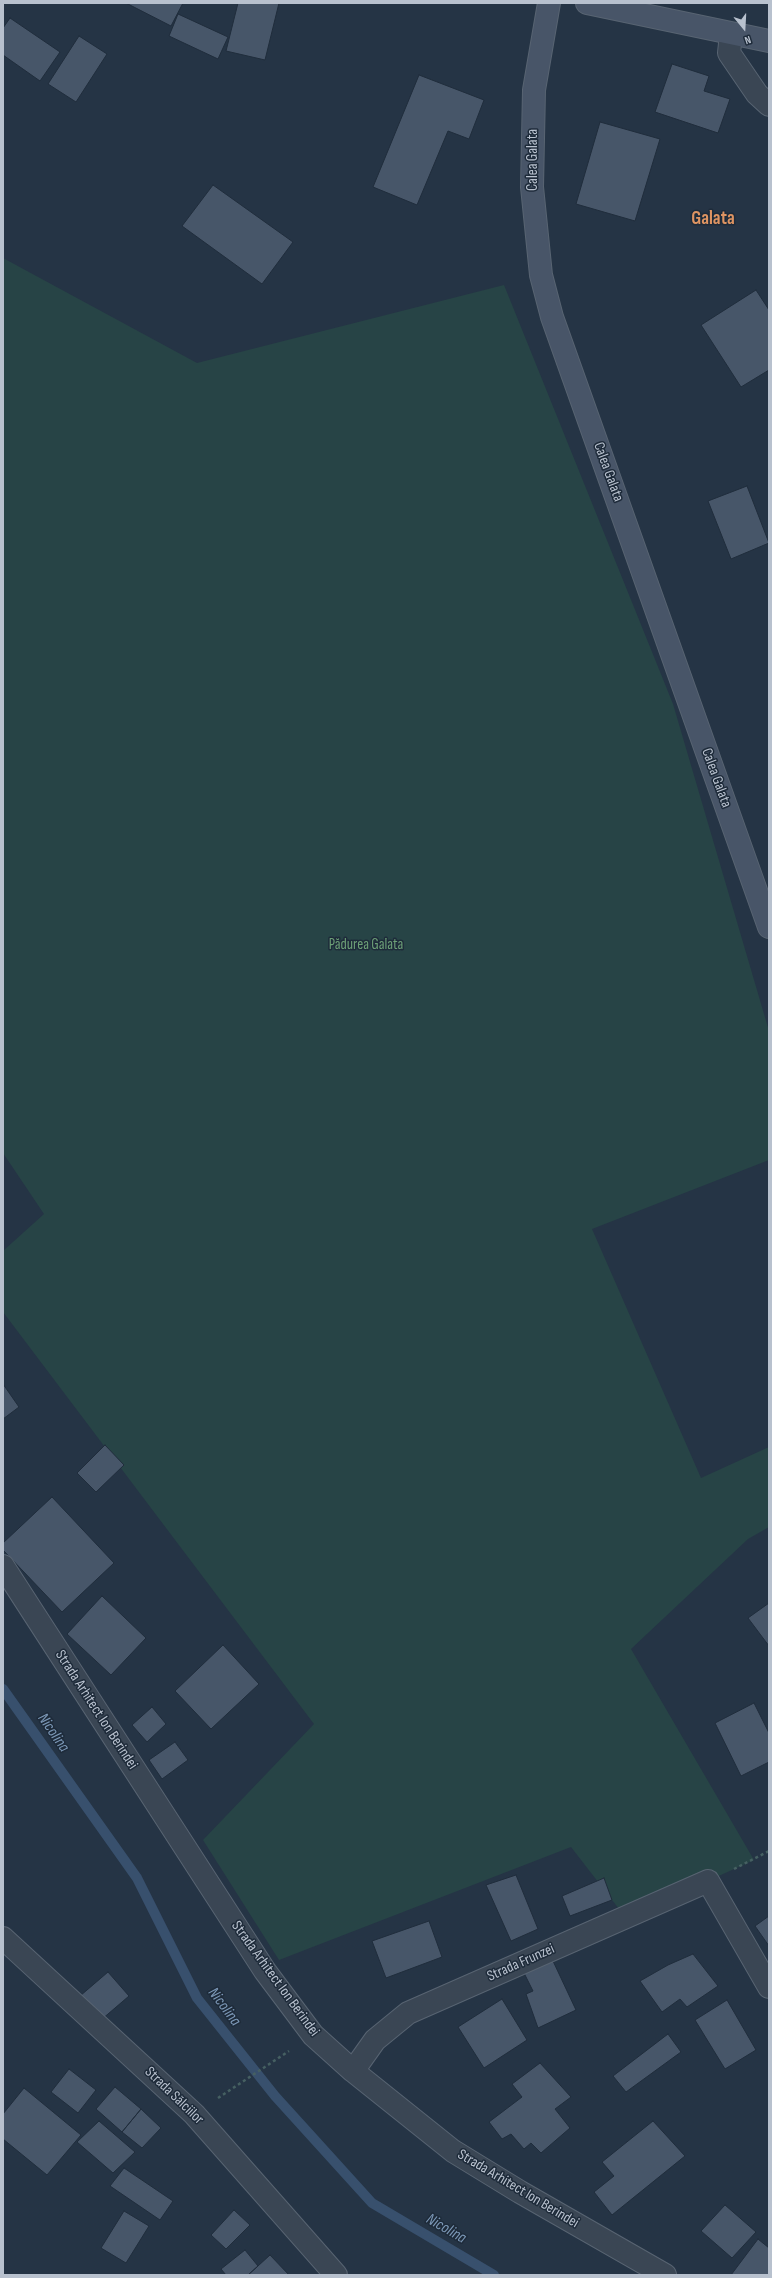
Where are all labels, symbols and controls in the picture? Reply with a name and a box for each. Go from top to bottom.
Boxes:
north arrow [724,8,764,48]
text: N [743,33,753,47]
street label: Calea Galata [524,129,542,191]
district label: Galata [691,208,735,230]
street label: Calea Galata [589,440,627,504]
street label: Calea Galata [697,746,735,810]
park label: Pădurea Galata [329,936,403,954]
street label: Strada Arhitect Ion Berindei [51,1647,141,1773]
water label: Nicolina [33,1710,73,1756]
street label: Strada Arhitect Ion Berindei [227,1918,323,2040]
street label: Strada Frunzei [484,1940,558,1986]
water label: Nicolina [203,1984,245,2030]
street label: Strada Sălciilor [141,2063,207,2129]
street label: Strada Arhitect Ion Berindei [454,2146,582,2232]
water label: Nicolina [423,2210,469,2248]

